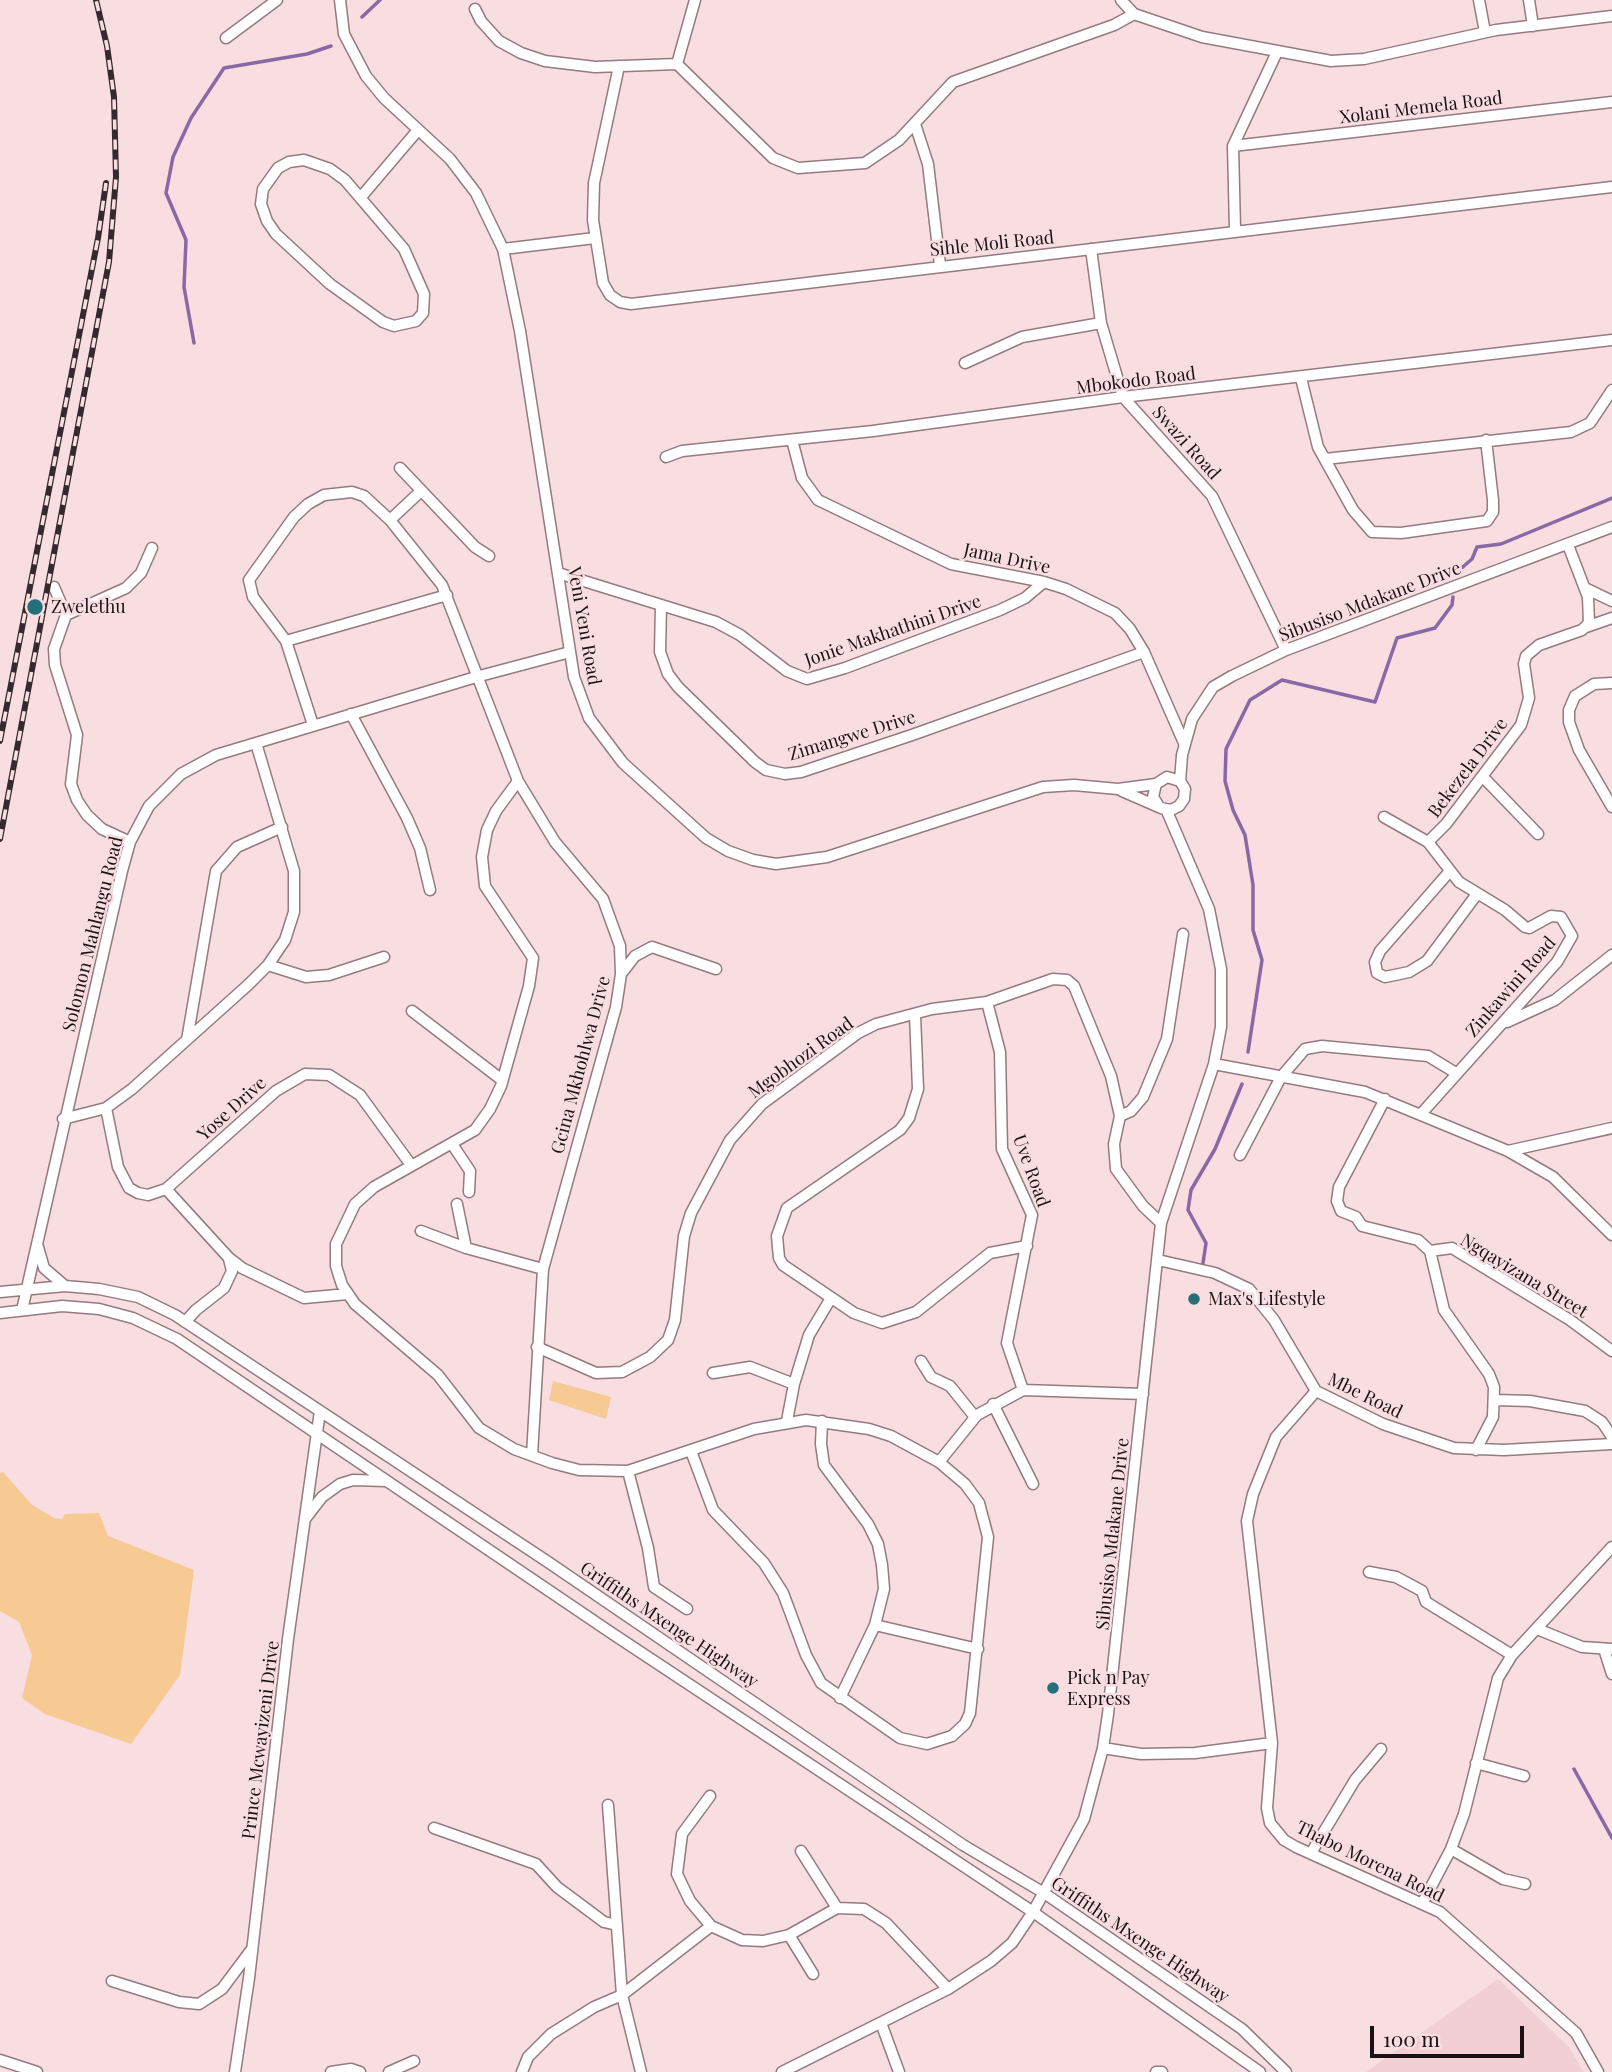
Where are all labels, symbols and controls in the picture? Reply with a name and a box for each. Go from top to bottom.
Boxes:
street label: Xolani Memela Road [1338,87,1504,129]
street label: Sihle Moli Road [929,227,1055,261]
street label: Mbokodo Road [1075,363,1197,399]
street label: Swazi Road [1147,402,1225,484]
street label: Jama Drive [962,539,1052,579]
street label: Sibusiso Mdakane Drive [1276,557,1464,647]
street label: Veni Yeni Road [563,565,605,687]
street label: Jonie Makhathini Drive [802,591,984,671]
place label: Zwelethu [51,596,126,618]
marker: Zwelethu [25,597,45,617]
street label: Zimangwe Drive [786,706,918,766]
street label: Bekezela Drive [1424,714,1512,822]
street label: Solomon Mahlangu Road [58,834,128,1034]
street label: Zinkawini Road [1462,932,1560,1042]
street label: Gcina Mkhohlwa Drive [547,974,615,1156]
street label: Mgobhozi Road [744,1013,858,1103]
street label: Yose Drive [193,1073,271,1145]
street label: Uve Road [1008,1132,1054,1210]
street label: Ngqayizana Street [1456,1229,1592,1323]
place label: Max's Lifestyle [1208,1288,1326,1310]
marker: Max's Lifestyle [1186,1291,1202,1307]
street label: Mbe Road [1324,1369,1406,1423]
street label: Sibusiso Mdakane Drive [1092,1437,1134,1631]
street label: Griffiths Mxenge Highway [576,1557,762,1693]
street label: Prince Mcwayizeni Drive [238,1639,284,1841]
place label: Pick n Pay Express [1067,1667,1149,1710]
marker: Pick n Pay Express [1045,1680,1061,1696]
street label: Thabo Morena Road [1292,1817,1448,1907]
street label: Griffiths Mxenge Highway [1047,1872,1233,2008]
scale bar [1374,2012,1528,2056]
text: 100 m [1383,2024,1440,2052]

